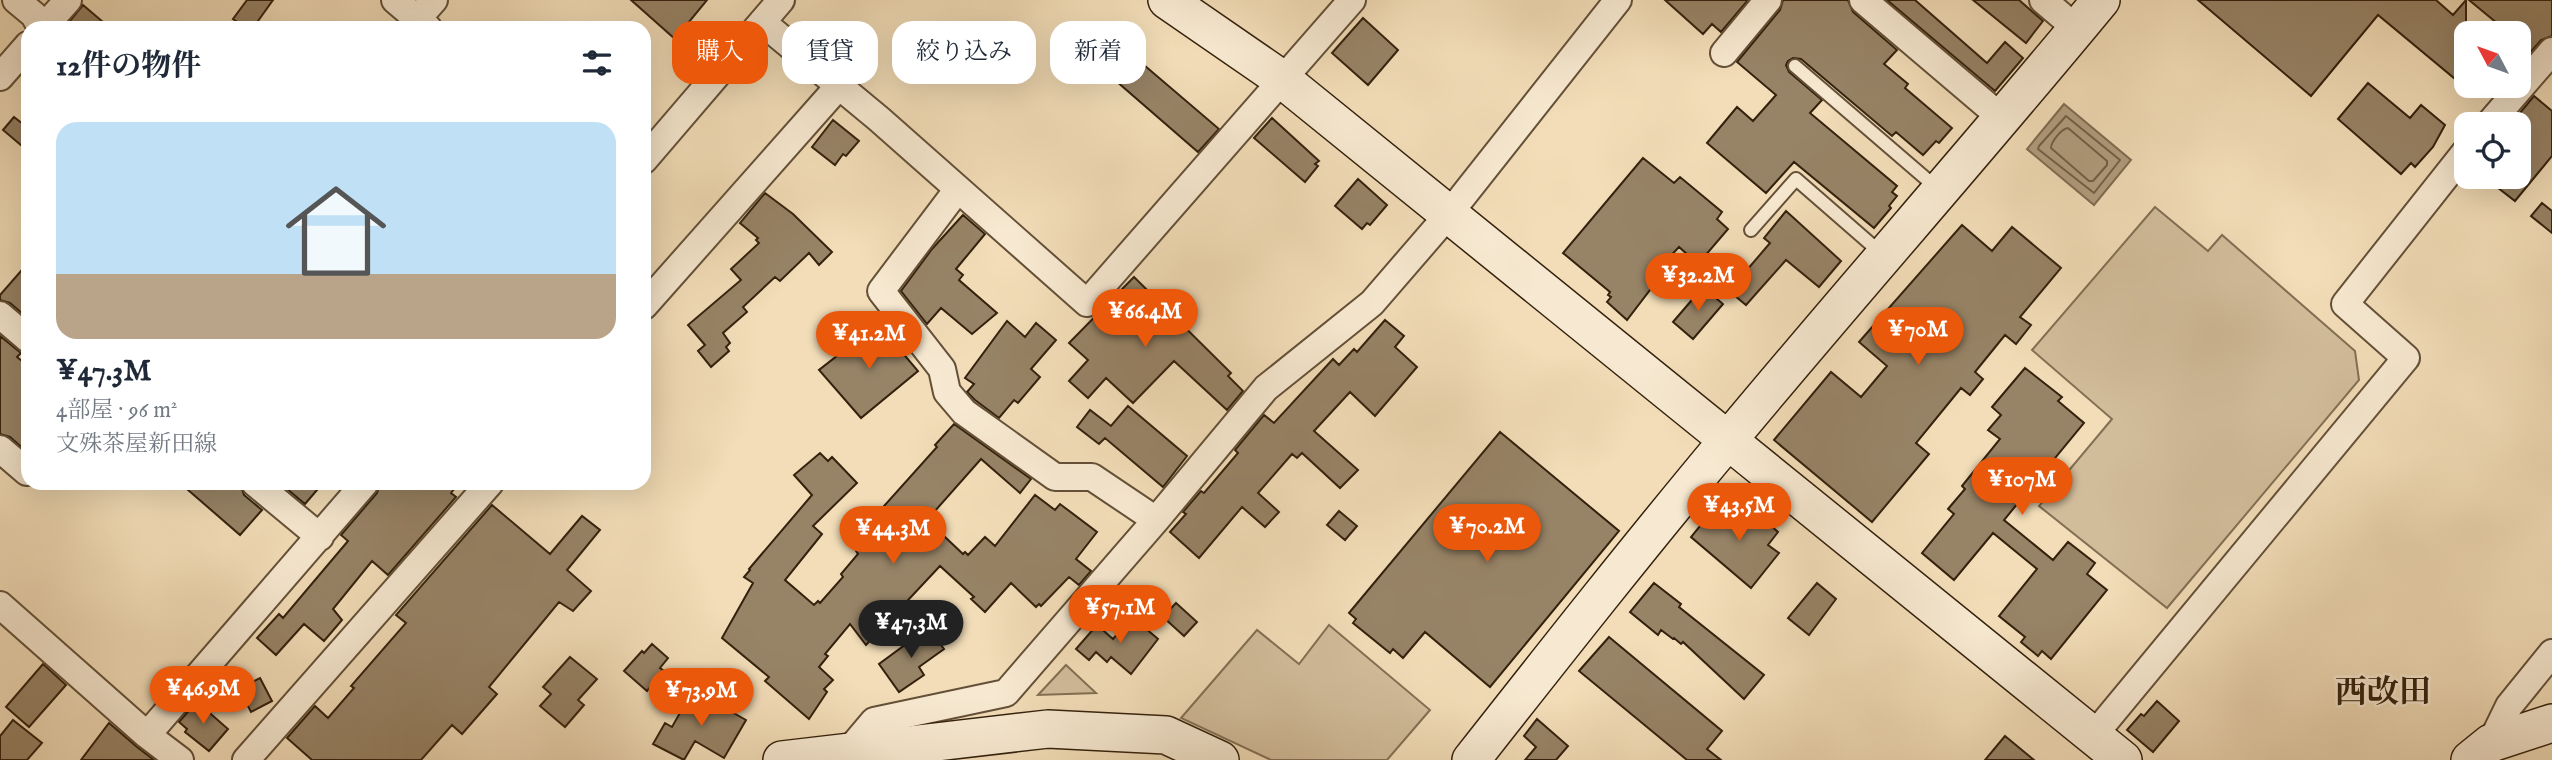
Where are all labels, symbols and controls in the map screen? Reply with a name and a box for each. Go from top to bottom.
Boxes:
chip: 購入 [672,21,768,84]
chip: 賃貸 [782,21,878,84]
chip: 絞り込み [892,21,1036,84]
chip: 新着 [1050,21,1146,84]
north arrow [2454,21,2530,98]
map controls [2454,21,2531,189]
icon: filters [578,44,616,82]
text: 12件の物件 [56,48,201,86]
button: locate [2454,112,2531,189]
icon: home [273,168,399,294]
pin: ¥32.2M [1641,254,1755,313]
text: ¥32.2M [1661,261,1735,290]
pin: ¥66.4M [1088,290,1202,349]
text: ¥66.4M [1108,297,1182,326]
pin: ¥70M [1877,308,1959,367]
pin: ¥41.2M [812,312,926,371]
text: ¥70M [1888,315,1948,344]
text: ¥41.2M [832,319,906,348]
text: ¥47.3M [56,353,152,391]
text: 4部屋 · 96 m² [56,396,177,425]
text: 文殊茶屋新田線 [56,430,217,459]
pin: ¥107M [1973,458,2071,517]
text: ¥107M [1988,465,2056,494]
pin: ¥43.5M [1682,484,1796,543]
text: ¥43.5M [1703,491,1775,520]
pin: ¥70.2M [1430,504,1544,564]
pin: ¥44.3M [836,506,950,566]
text: ¥70.2M [1449,512,1525,541]
text: ¥44.3M [856,514,931,543]
pin: ¥57.1M [1063,586,1177,645]
text: ¥57.1M [1085,593,1156,622]
pin: ¥47.3M [854,600,968,660]
text: ¥47.3M [874,608,948,637]
pin: ¥46.9M [146,666,260,726]
pin: ¥73.9M [644,668,758,728]
district label: 西改田 [2335,673,2431,714]
text: ¥46.9M [166,674,240,703]
text: ¥73.9M [665,676,737,705]

